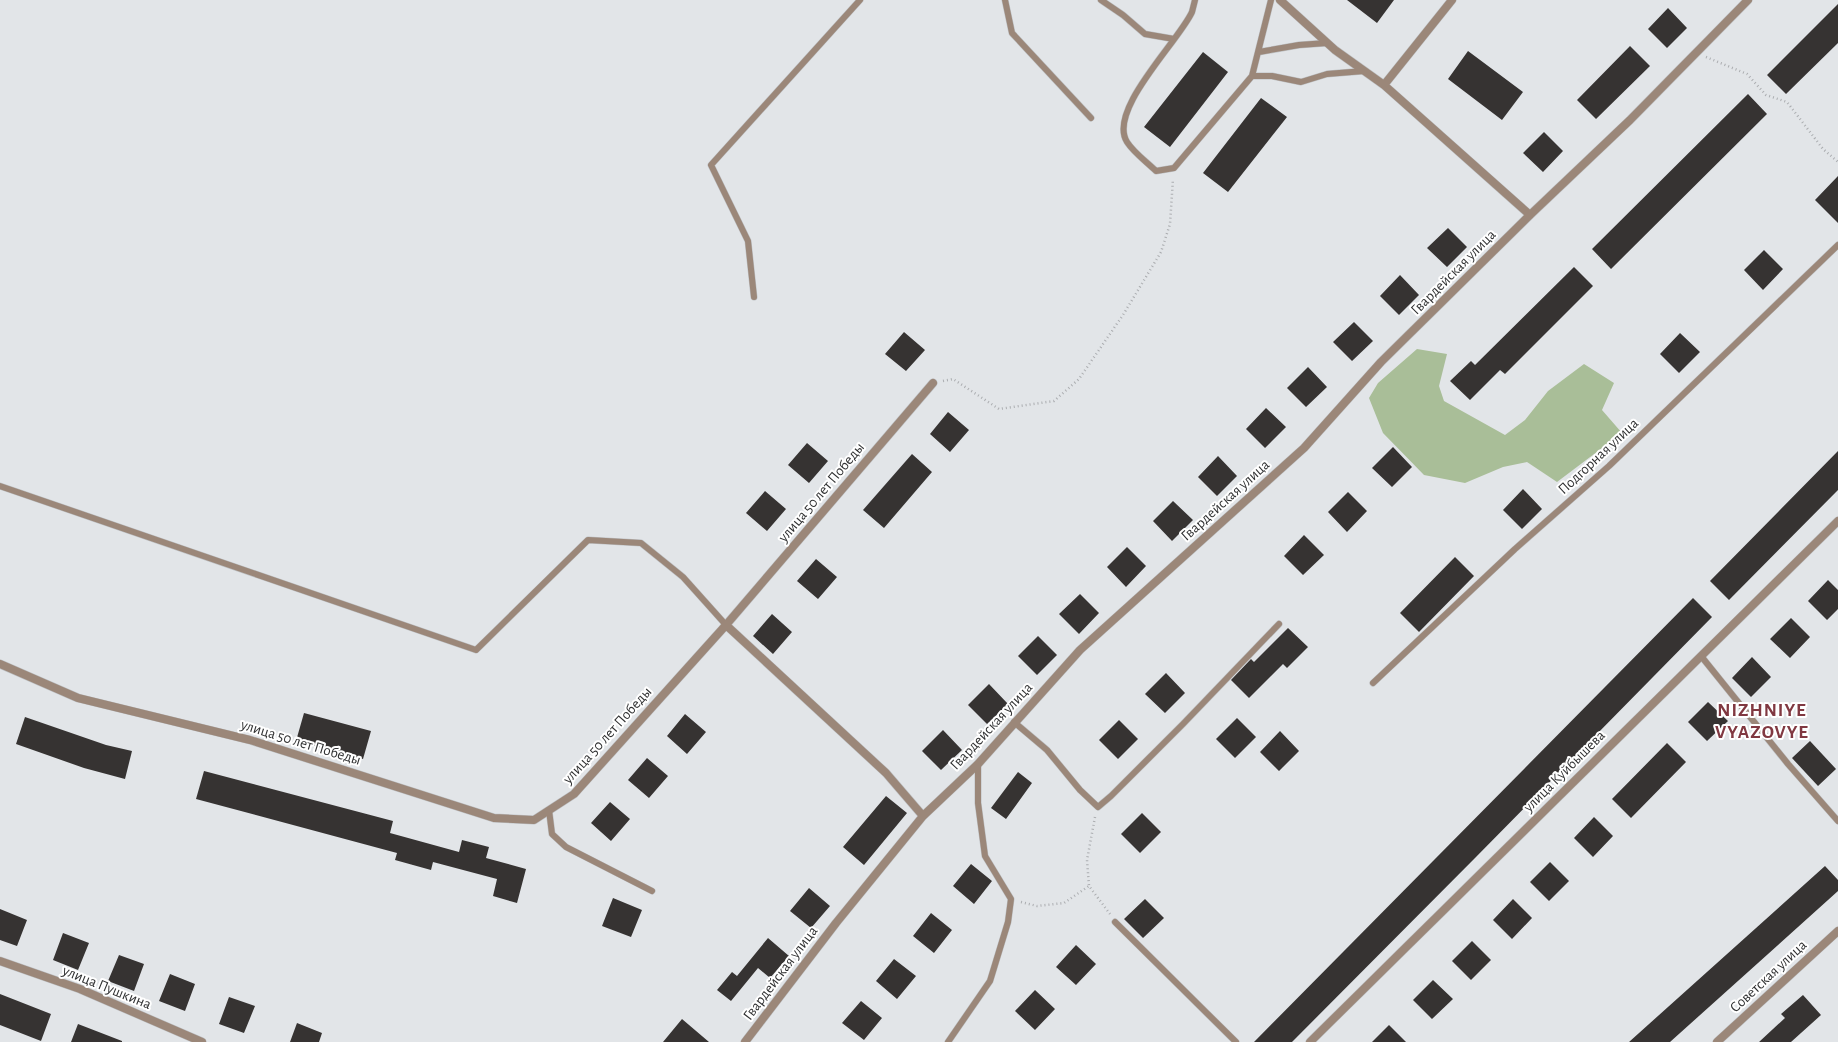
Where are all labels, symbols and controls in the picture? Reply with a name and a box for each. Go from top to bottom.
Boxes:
street label: Гвардейская улица [1408,227,1499,318]
street label: Подгорная улица [1555,415,1641,497]
street label: улица 50 лет Победы [775,440,867,546]
street label: Гвардейская улица [1178,457,1273,544]
street label: Гвардейская улица [947,680,1036,773]
street label: улица 50 лет Победы [559,684,655,787]
district label: NIZHNIYE VYAZOVYE [1715,701,1809,742]
street label: улица 50 лет Победы [238,717,363,768]
street label: улица Куйбышева [1520,728,1608,816]
street label: Гвардейская улица [740,923,821,1023]
street label: Советская улица [1727,937,1810,1016]
street label: улица Пушкина [59,963,153,1012]

